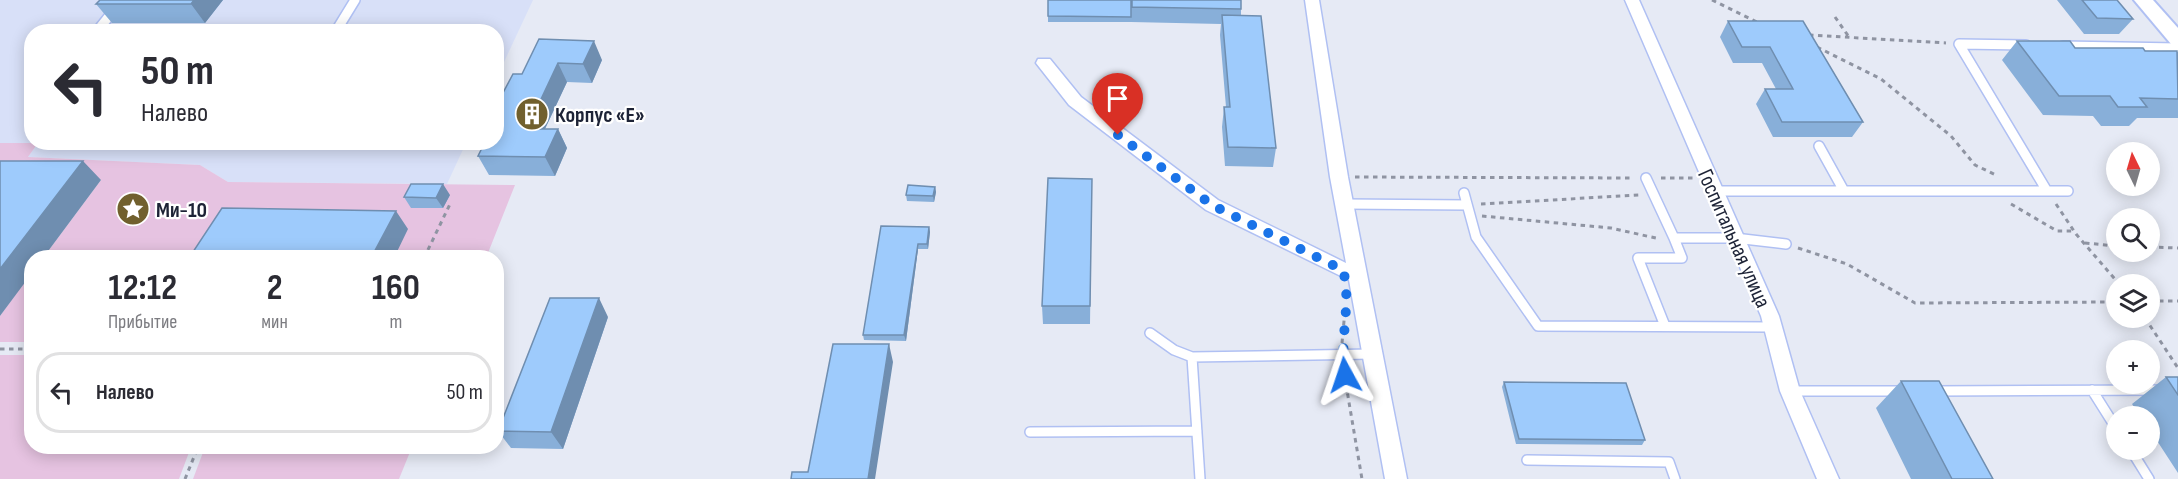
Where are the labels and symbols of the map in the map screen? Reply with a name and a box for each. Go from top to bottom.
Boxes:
pin [1092,73,1143,135]
building icon: Корпус «Е» [514,96,550,132]
place label: Корпус «Е» [555,102,645,129]
north arrow [2106,142,2160,196]
street label: Госпитальная улица [1691,165,1776,312]
place icon: Ми-10 [115,191,151,227]
place label: Ми-10 [156,197,207,224]
position arrow [1313,343,1377,407]

